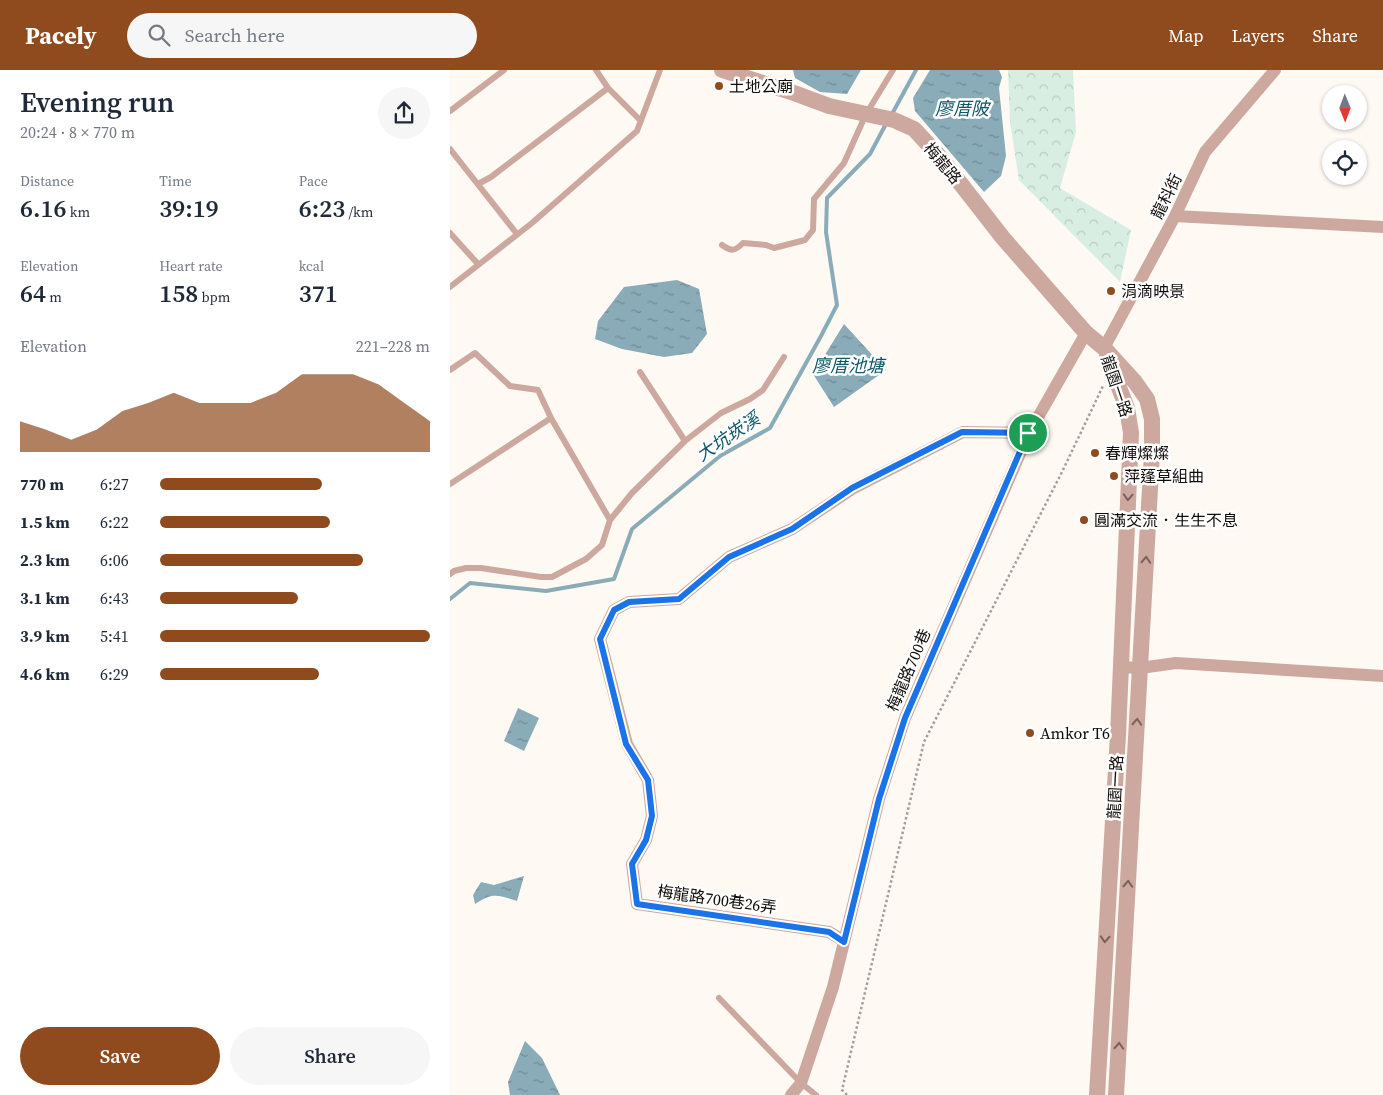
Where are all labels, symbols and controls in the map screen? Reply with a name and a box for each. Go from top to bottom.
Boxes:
search box [127,13,477,58]
text: Pacely [25,19,97,52]
icon: search [145,21,173,49]
text: Search here [185,22,285,48]
text: Map [1168,23,1203,48]
text: Layers [1231,23,1284,48]
text: Share [1312,23,1358,48]
place label: 土地公廟 [729,75,793,97]
marker: 土地公廟 [713,80,725,92]
text: Evening run [20,83,174,121]
north arrow [1322,85,1368,130]
map controls [1322,85,1367,185]
button: share [378,87,430,139]
water label: 廖厝陂 [935,96,992,121]
text: 20:24 · 8 × 770 m [20,121,135,143]
street label: 梅龍路 [919,138,967,188]
button: locate [1322,140,1367,185]
street label: 龍科街 [1146,170,1186,222]
text: Distance [20,171,74,191]
text: Time [159,171,192,191]
text: Pace [299,171,328,191]
text: 6.16 [20,191,67,225]
text: 39:19 [159,191,219,225]
text: 6:23 [299,191,345,225]
text: km [67,202,90,222]
text: /km [345,202,373,222]
text: Elevation [20,256,78,276]
text: Heart rate [159,256,223,276]
text: kcal [299,256,324,276]
text: 64 [20,276,46,310]
text: 158 [159,276,198,310]
text: 371 [299,276,338,310]
place label: 涓滴映景 [1121,280,1185,302]
marker: 涓滴映景 [1105,285,1117,297]
text: m [46,287,62,307]
text: bpm [198,287,230,307]
text: Elevation [20,335,87,357]
text: 221–228 m [356,335,430,357]
street label: 龍園一路 [1096,352,1138,420]
water label: 廖厝池塘 [812,353,887,378]
water label: 大坑崁溪 [691,404,767,467]
pin [1007,412,1049,454]
icon: arrive [1014,419,1042,447]
place label: 春輝燦燦 [1105,442,1169,464]
marker: 春輝燦燦 [1089,447,1101,459]
place label: 萍蓬草組曲 [1124,465,1204,487]
marker: 萍蓬草組曲 [1108,470,1120,482]
text: 770 m [20,473,64,495]
text: 6:27 [100,473,129,495]
one-way arrow [1123,493,1134,501]
place label: 圓滿交流．生生不息 [1094,509,1238,531]
text: 1.5 km [20,511,70,533]
text: 6:22 [100,511,129,533]
marker: 圓滿交流．生生不息 [1078,514,1090,526]
text: 2.3 km [20,549,70,571]
text: 6:06 [100,549,129,571]
one-way arrow [1140,555,1151,563]
text: 3.1 km [20,587,70,609]
text: 6:43 [100,587,129,609]
text: 3.9 km [20,625,70,647]
text: 5:41 [100,625,129,647]
street label: 梅龍路700巷 [881,625,935,715]
text: 4.6 km [20,663,70,685]
text: 6:29 [100,663,129,685]
one-way arrow [1131,718,1142,726]
place label: Amkor T6 [1040,722,1110,744]
marker: Amkor T6 [1024,727,1036,739]
street label: 龍園一路 [1102,754,1128,820]
street label: 梅龍路700巷26弄 [656,880,778,918]
one-way arrow [1122,880,1133,888]
one-way arrow [1100,935,1111,943]
button: Save [20,1027,220,1085]
button: Share [230,1027,430,1085]
one-way arrow [1114,1042,1124,1050]

